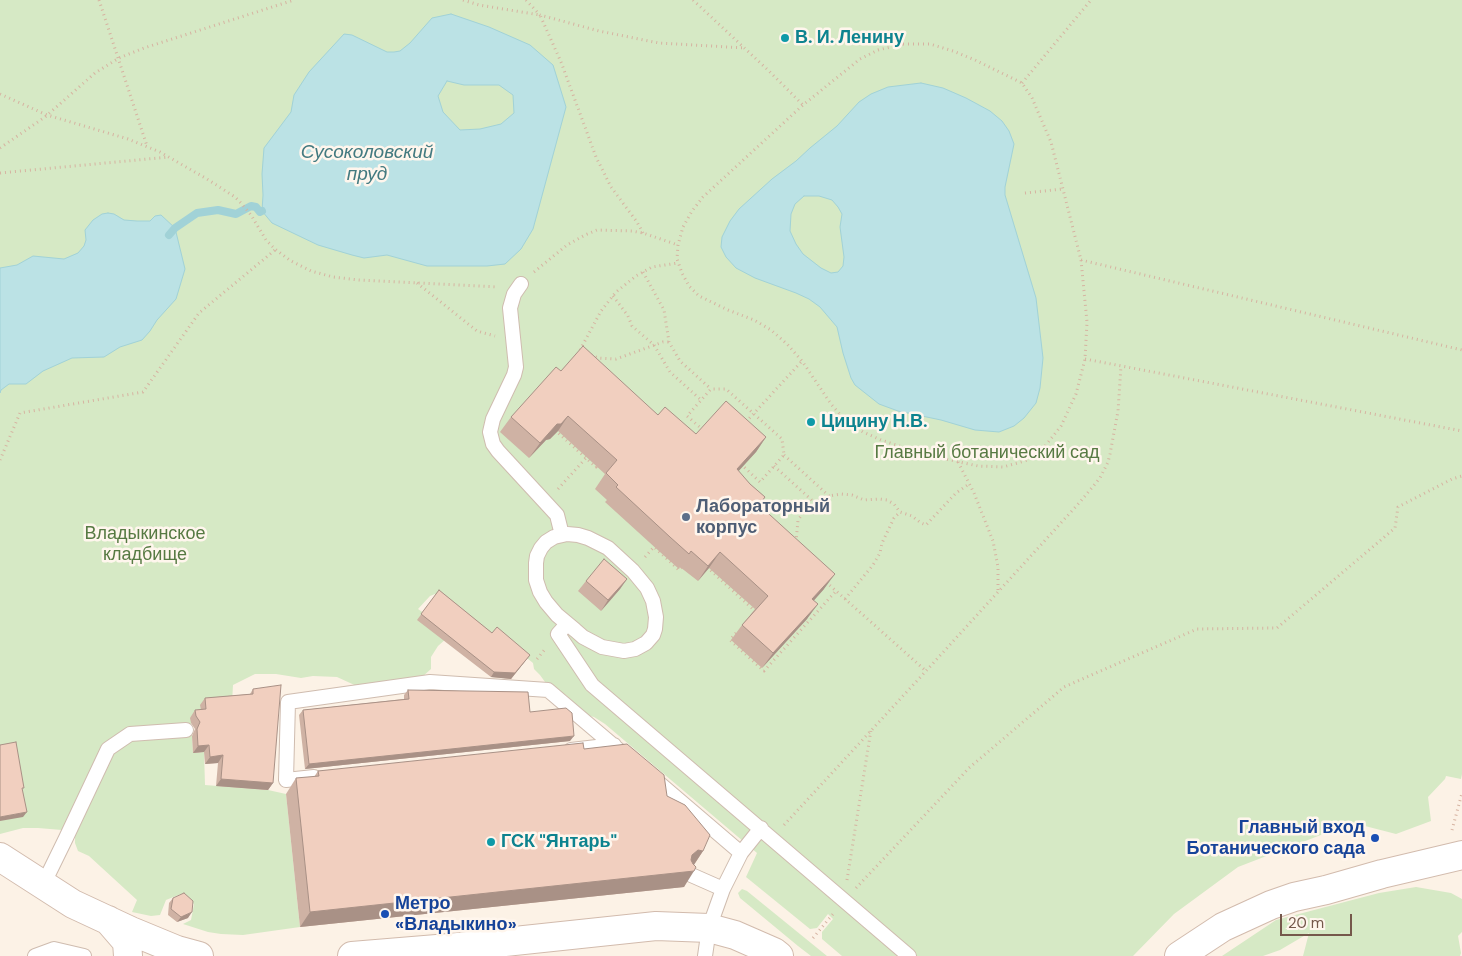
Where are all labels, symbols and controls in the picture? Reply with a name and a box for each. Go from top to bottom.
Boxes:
place label: В. И. Ленину [795,27,904,49]
marker: В. И. Ленину [779,32,791,44]
water label: Сусоколовский пруд [301,142,433,186]
place label: Цицину Н.В. [821,411,928,433]
marker: Цицину Н.В. [805,416,817,428]
park label: Главный ботанический сад [874,442,1100,464]
place label: Лабораторный корпус [696,496,830,538]
marker: Лабораторный корпус [680,511,692,523]
park label: Владыкинское кладбище [85,523,205,566]
place label: Главный вход Ботанического сада [1187,817,1365,860]
place label: ГСК "Янтарь" [501,831,617,853]
marker: Главный вход Ботанического сада [1369,832,1381,844]
marker: ГСК "Янтарь" [485,836,497,848]
place label: Метро «Владыкино» [395,893,517,936]
scale bar [1282,904,1354,936]
marker: Метро «Владыкино» [379,908,391,920]
text: 20 m [1288,913,1324,933]

